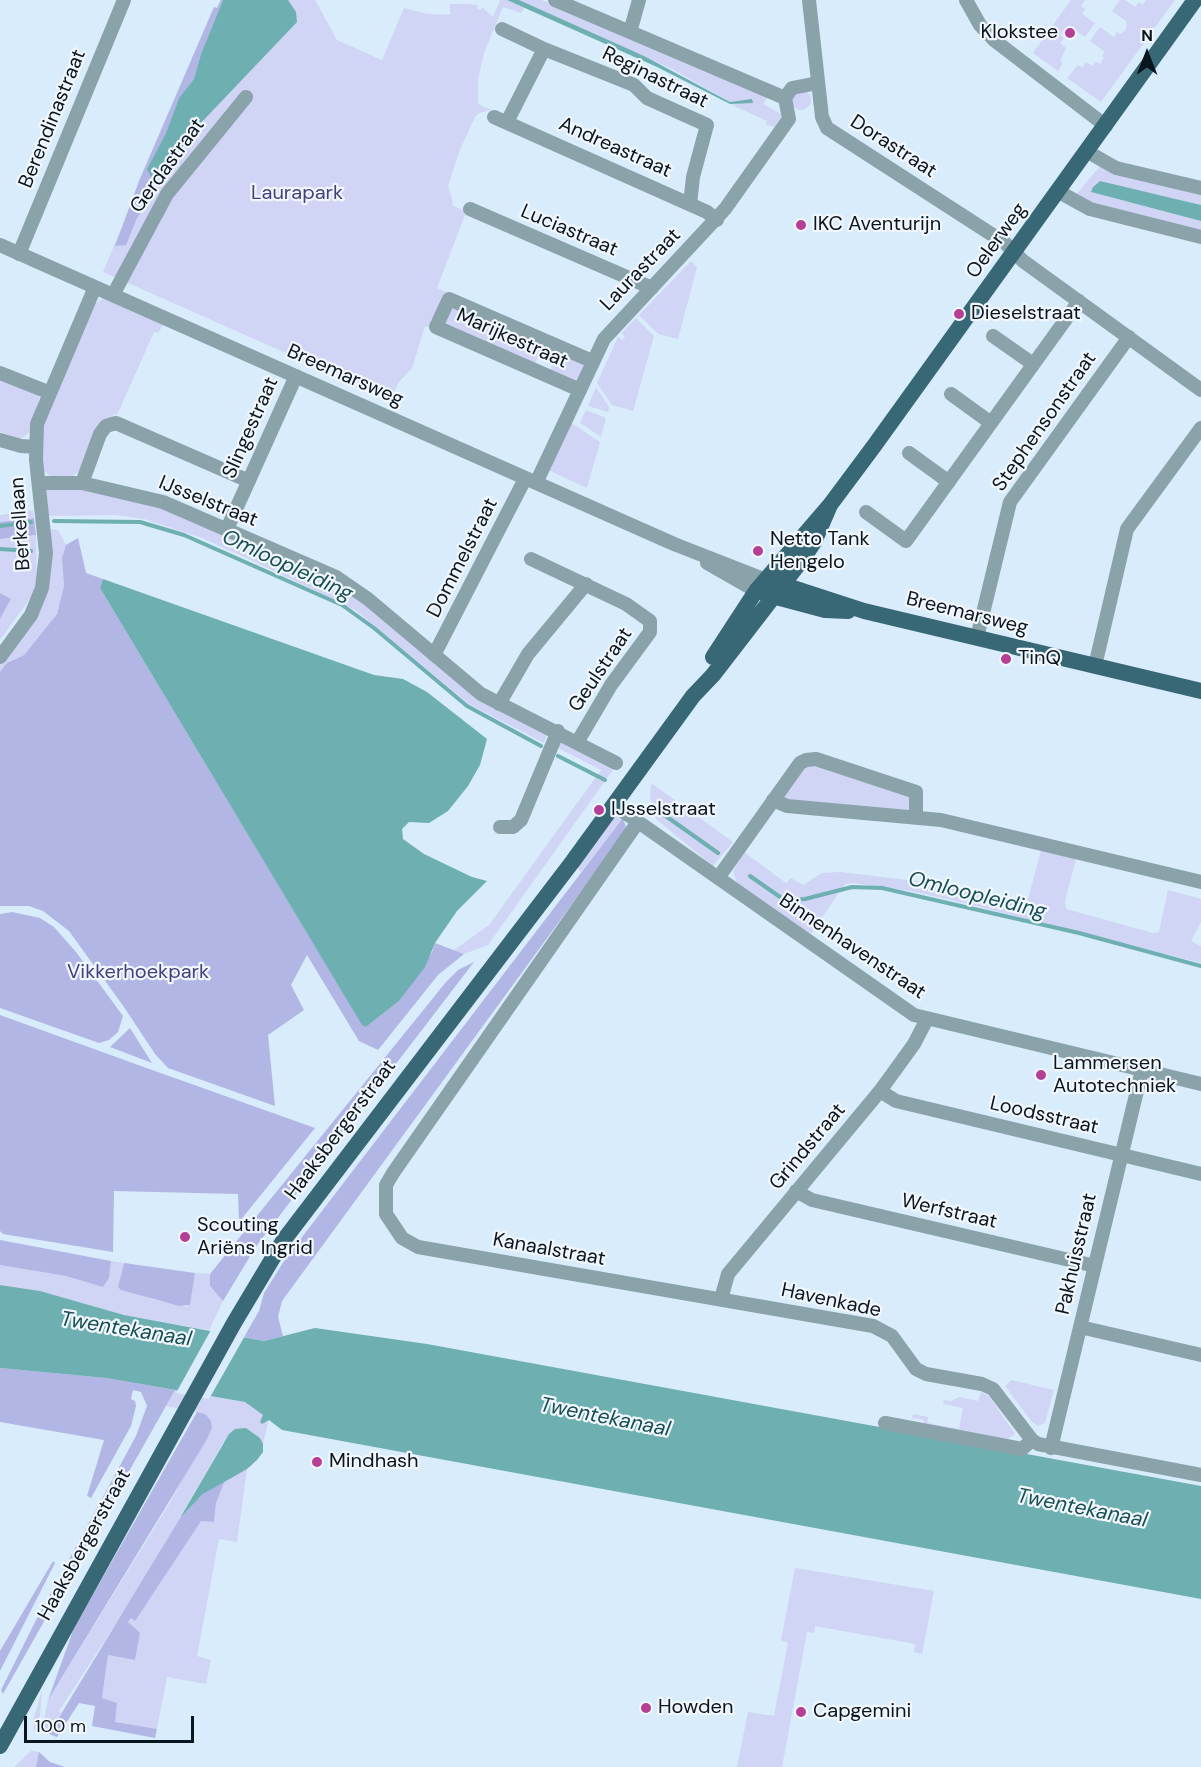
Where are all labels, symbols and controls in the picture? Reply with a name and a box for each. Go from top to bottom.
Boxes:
place label: Klokstee [981,21,1058,45]
north arrow [1117,24,1177,84]
text: N [1141,25,1153,46]
marker: Klokstee [1063,26,1077,40]
street label: Reginastraat [598,42,712,114]
street label: Berendinastraat [14,46,92,192]
street label: Dorastraat [845,110,941,184]
street label: Andreastraat [555,112,675,184]
street label: Gerdastraat [126,114,210,218]
park label: Laurapark [251,182,343,206]
street label: Oelerweg [962,199,1032,283]
street label: Luciastraat [517,200,621,262]
place label: IKC Aventurijn [813,213,941,237]
marker: IKC Aventurijn [794,218,808,232]
street label: Laurastraat [596,224,686,316]
place label: Dieselstraat [971,302,1081,326]
street label: Marijkestraat [452,304,572,374]
marker: Dieselstraat [952,307,966,321]
street label: Breemarsweg [283,340,407,412]
street label: Stephensonstraat [988,348,1102,496]
street label: Slingestraat [218,374,284,482]
street label: IJsselstraat [155,471,261,533]
street label: Berkellaan [6,476,36,572]
street label: Dommelstraat [423,494,503,622]
water label: Omloopleiding [218,525,356,607]
place label: Netto Tank Hengelo [770,528,870,575]
marker: Netto Tank Hengelo [751,544,765,558]
street label: Breemarsweg [904,587,1030,641]
street label: Geulstraat [564,623,638,717]
place label: TinQ [1018,647,1061,671]
marker: TinQ [999,652,1013,666]
place label: IJsselstraat [611,798,716,822]
marker: IJsselstraat [592,803,606,817]
water label: Omloopleiding [905,867,1049,925]
street label: Binnenhavenstraat [774,889,930,1005]
park label: Vikkerhoekpark [67,961,209,985]
place label: Lammersen Autotechniek [1053,1052,1176,1099]
street label: Haaksbergerstraat [280,1055,402,1205]
marker: Lammersen Autotechniek [1034,1068,1048,1082]
street label: Loodsstraat [987,1092,1101,1140]
street label: Grindstraat [765,1099,851,1195]
street label: Werfstraat [899,1189,999,1235]
street label: Pakhuisstraat [1051,1191,1103,1317]
place label: Scouting Ariëns Ingrid [197,1214,313,1261]
street label: Kanaalstraat [491,1228,607,1272]
marker: Scouting Ariëns Ingrid [178,1230,192,1244]
street label: Havenkade [779,1279,883,1323]
water label: Twentekanaal [59,1307,193,1353]
water label: Twentekanaal [538,1393,672,1443]
place label: Mindhash [329,1450,419,1474]
marker: Mindhash [310,1455,324,1469]
street label: Haaksbergerstraat [33,1465,137,1625]
water label: Twentekanaal [1015,1484,1149,1534]
place label: Howden [658,1696,733,1720]
place label: Capgemini [813,1700,911,1724]
marker: Howden [639,1701,653,1715]
scale bar [27,1704,196,1742]
marker: Capgemini [794,1705,808,1719]
text: 100 m [35,1714,86,1738]

